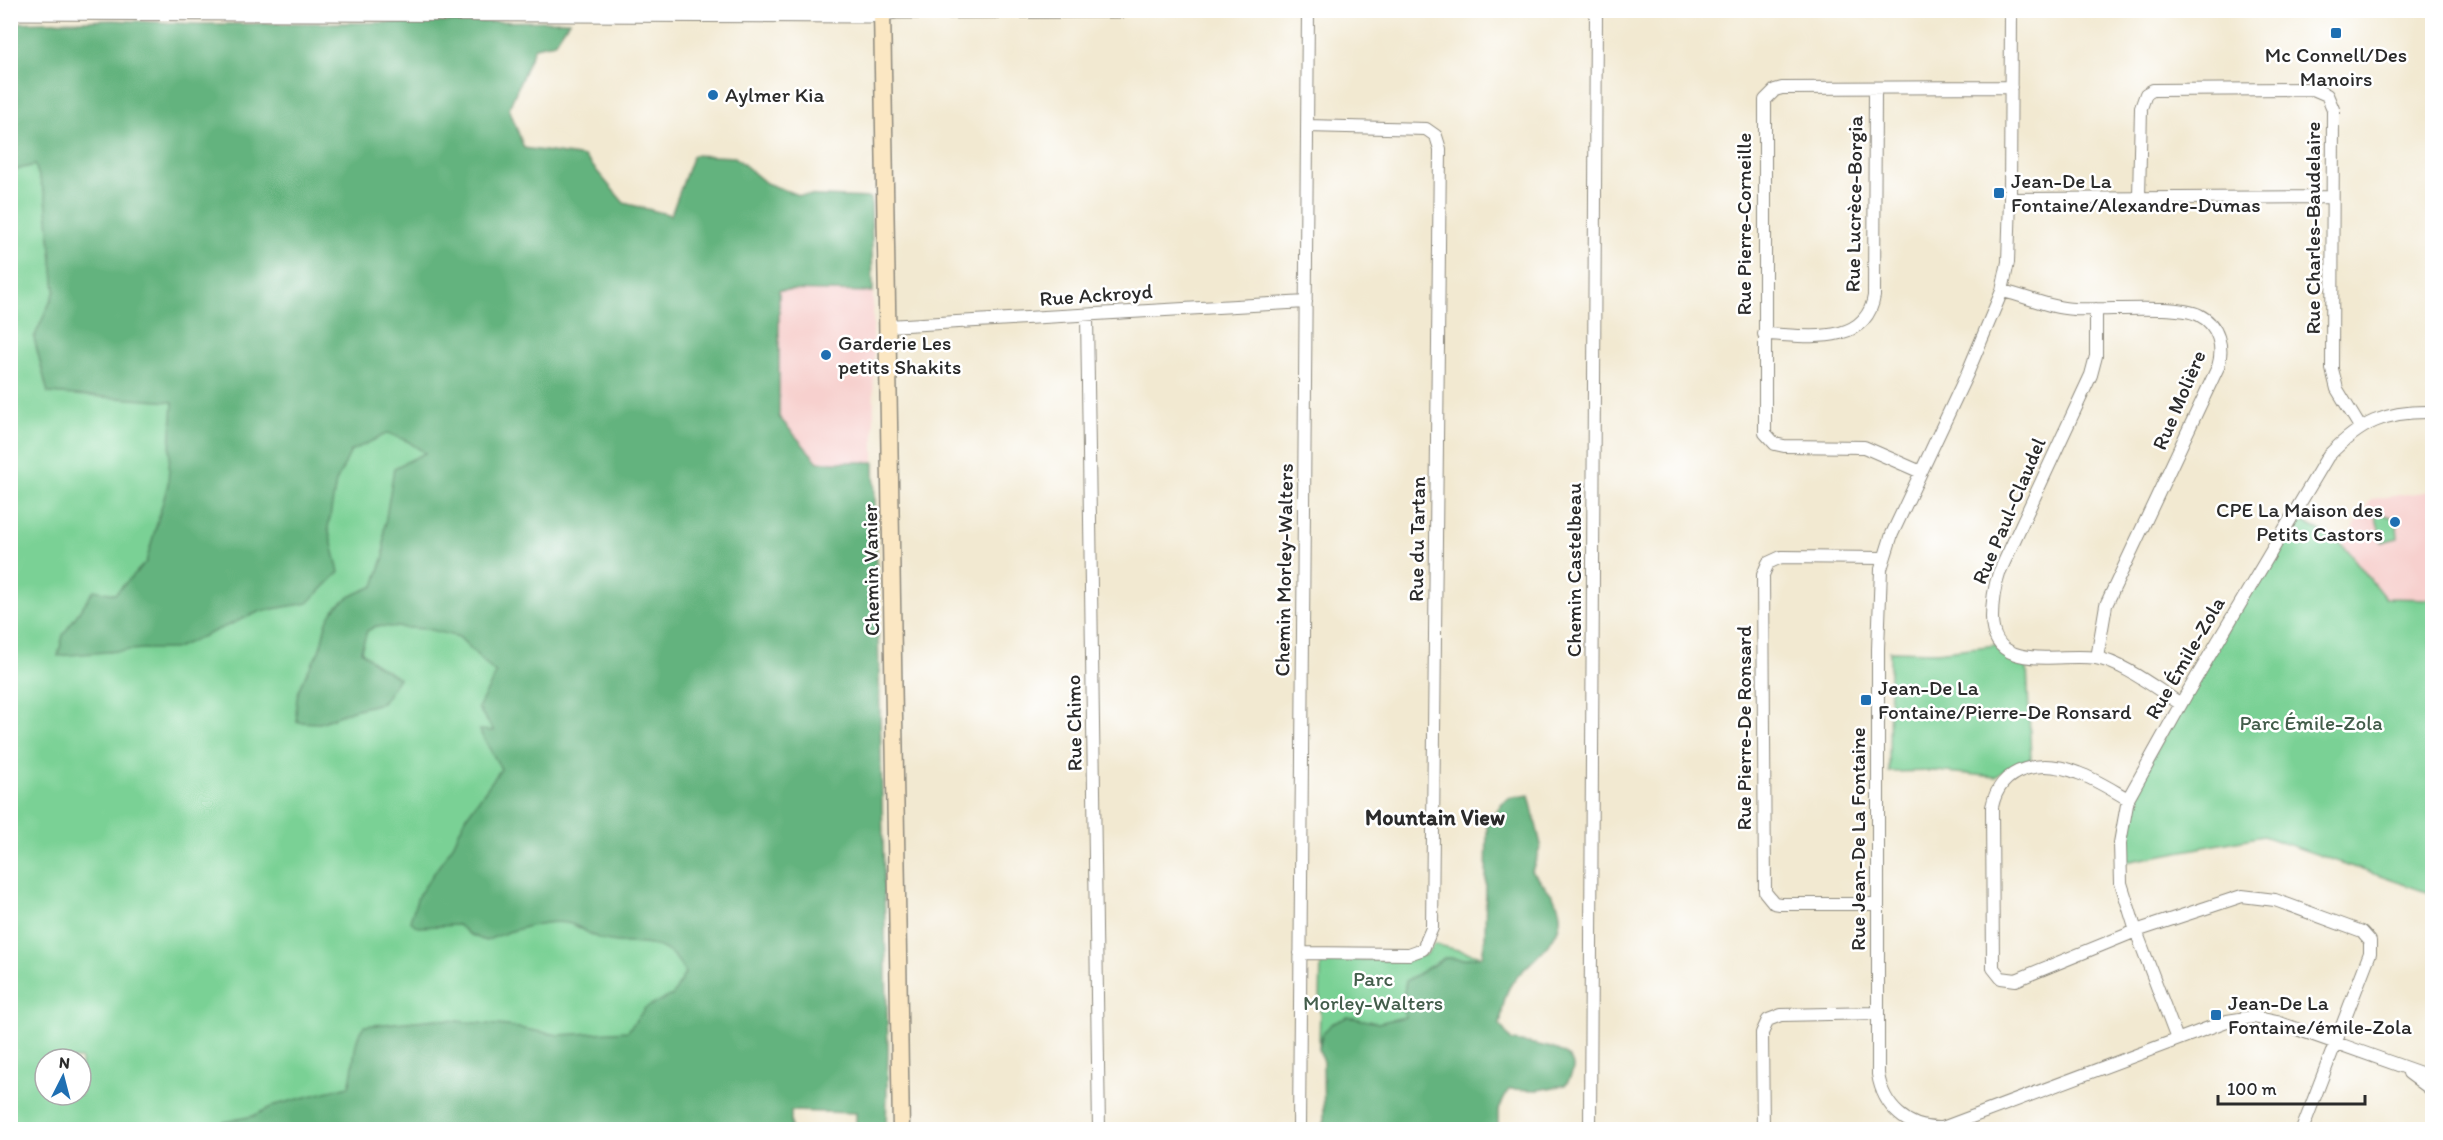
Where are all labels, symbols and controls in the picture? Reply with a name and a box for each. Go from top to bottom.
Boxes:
marker: Mc Connell/Des Manoirs [2329,26,2343,40]
place label: Mc Connell/Des Manoirs [2265,42,2407,91]
place label: Aylmer Kia [725,82,824,107]
marker: Aylmer Kia [706,88,720,102]
street label: Rue Lucrèce-Borgia [1839,115,1868,293]
street label: Rue Charles-Baudelaire [2300,121,2325,335]
street label: Rue Pierre-Corneille [1731,133,1756,315]
place label: Jean-De La Fontaine/Alexandre-Dumas [2011,168,2260,217]
marker: Jean-De La Fontaine/Alexandre-Dumas [1992,186,2006,200]
street label: Rue Ackroyd [1039,278,1153,311]
place label: Garderie Les petits Shakits [838,330,961,379]
street label: Rue Molière [2146,346,2211,453]
marker: Garderie Les petits Shakits [819,348,833,362]
street label: Rue Paul-Claudel [1966,434,2051,588]
street label: Chemin Morley-Walters [1269,463,1298,677]
street label: Rue du Tartan [1403,476,1430,602]
street label: Chemin Castelbeau [1561,482,1586,657]
place label: CPE La Maison des Petits Castors [2216,497,2383,546]
street label: Chemin Vanier [857,504,884,636]
marker: CPE La Maison des Petits Castors [2388,515,2402,529]
street label: Rue Émile-Zola [2139,592,2230,724]
street label: Rue Pierre-De Ronsard [1731,625,1756,830]
street label: Rue Chimo [1060,674,1087,772]
place label: Jean-De La Fontaine/Pierre-De Ronsard [1878,675,2132,724]
marker: Jean-De La Fontaine/Pierre-De Ronsard [1859,693,1873,707]
park label: Parc Émile-Zola [2240,710,2383,735]
street label: Rue Jean-De La Fontaine [1845,727,1870,951]
district label: Mountain View [1365,804,1505,831]
park label: Parc Morley-Walters [1303,966,1443,1015]
place label: Jean-De La Fontaine/émile-Zola [2228,990,2412,1039]
marker: Jean-De La Fontaine/émile-Zola [2209,1008,2223,1022]
north arrow [33,1047,93,1107]
text: N [58,1053,71,1073]
scale bar [2218,1068,2365,1106]
text: 100 m [2227,1078,2277,1100]

